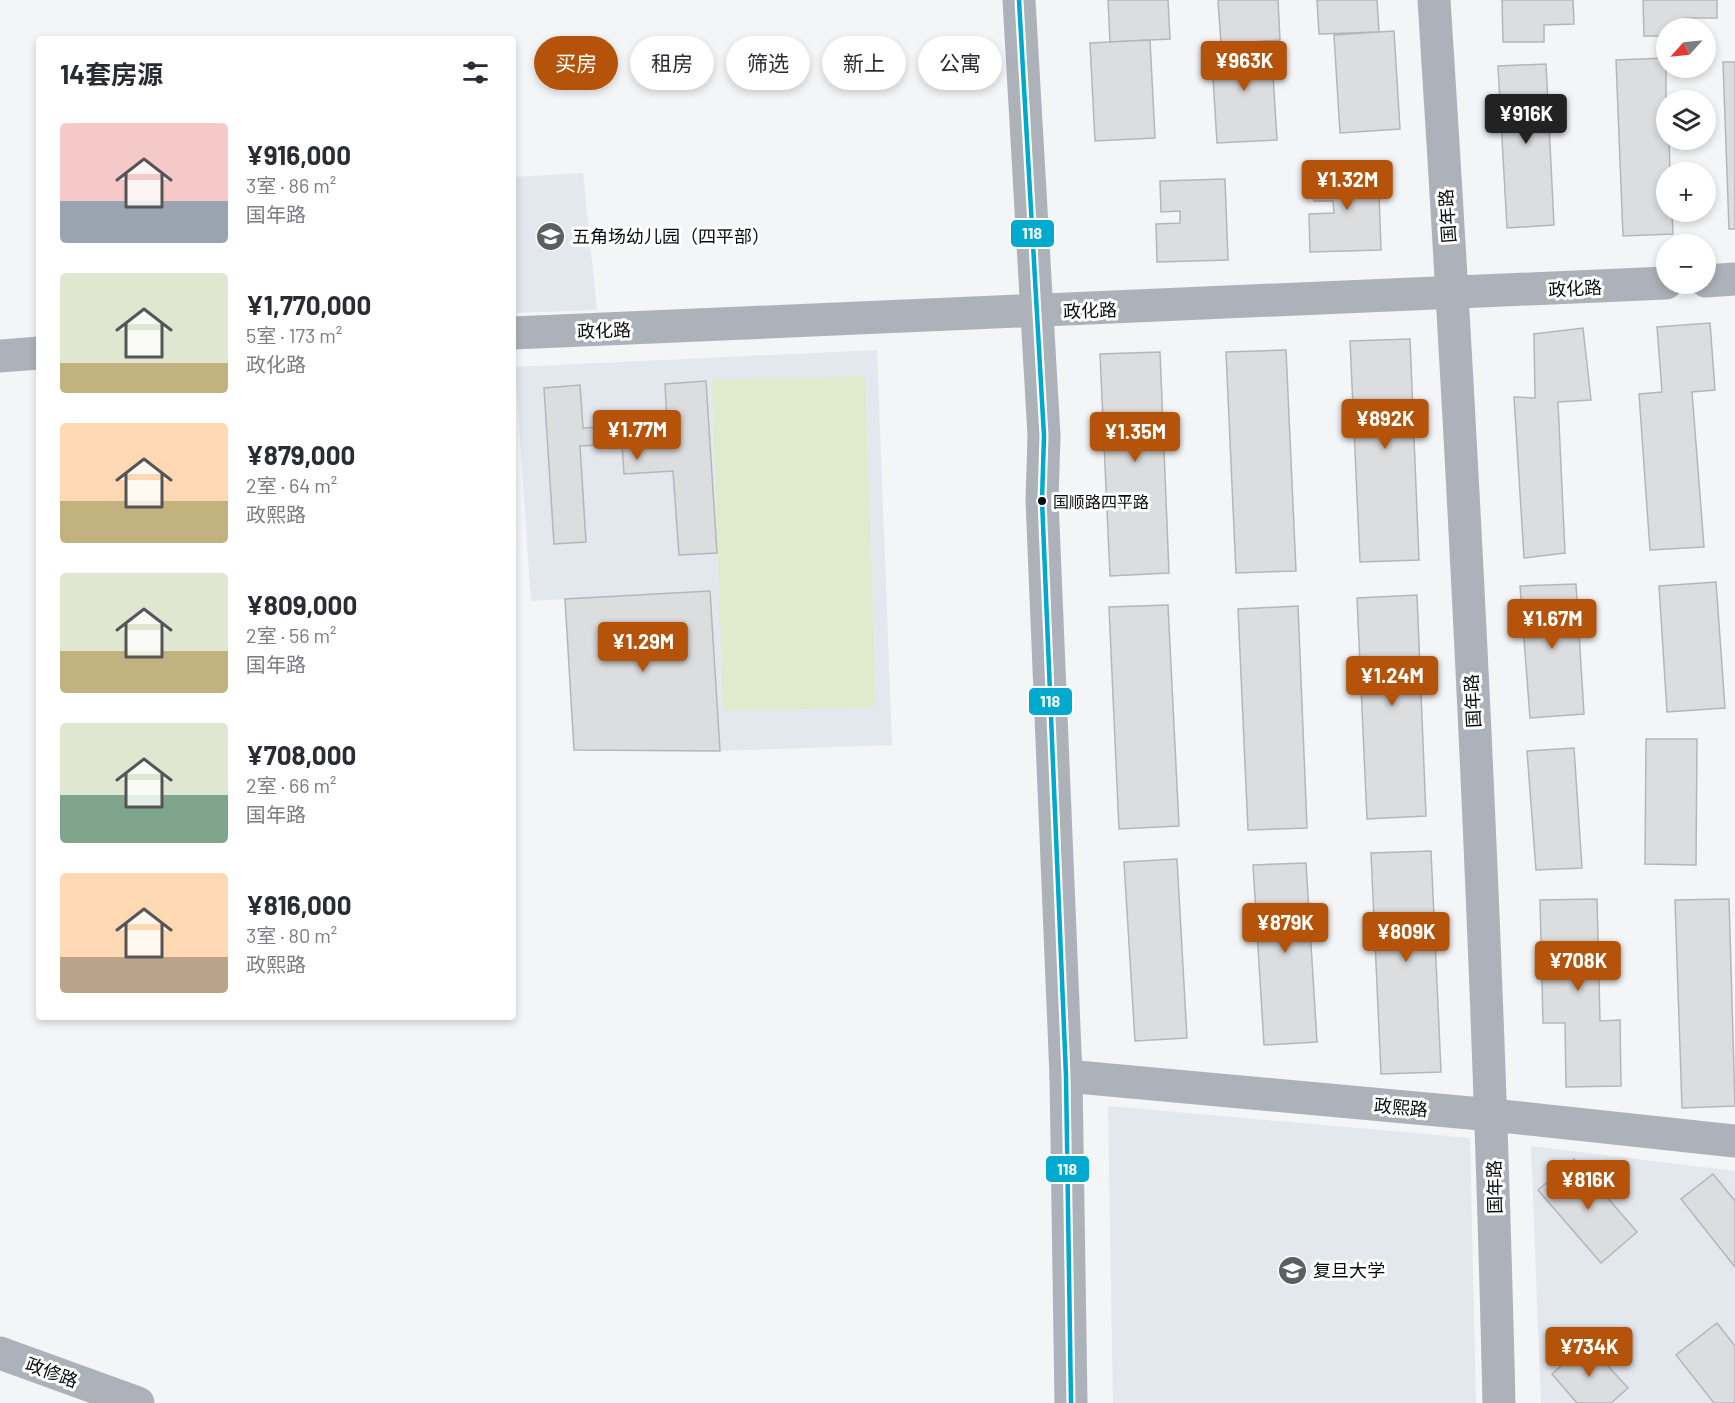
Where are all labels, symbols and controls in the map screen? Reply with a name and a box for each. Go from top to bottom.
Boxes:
north arrow [1656,18,1716,78]
map controls [1656,18,1716,294]
chip: 买房 [534,36,618,90]
chip: 租房 [630,36,714,90]
chip: 筛选 [726,36,810,90]
chip: 新上 [822,36,906,90]
chip: 公寓 [918,36,1002,90]
pin: ¥963K [1202,41,1286,92]
text: ¥963K [1215,48,1273,72]
icon: filters [459,56,492,89]
text: 14套房源 [60,58,163,89]
button: layers [1656,90,1716,150]
pin: ¥916K [1484,94,1568,145]
text: ¥916K [1499,101,1553,125]
text: ¥916,000 [246,139,351,170]
icon: home [108,147,180,219]
pin: ¥1.32M [1298,160,1396,211]
button: + [1656,162,1716,222]
text: ¥1.32M [1316,167,1378,191]
text: 3室 · 86 m² [246,173,336,197]
street label: 国年路 [1434,188,1460,244]
text: 国年路 [246,202,306,226]
line badge: 118 [1010,219,1055,248]
school or university icon: 五角场幼儿园（四平部） [535,220,567,252]
text: 118 [1022,223,1042,242]
place label: 五角场幼儿园（四平部） [572,225,770,247]
button: − [1656,234,1716,294]
street label: 政化路 [1547,276,1603,300]
text: ¥1,770,000 [246,289,371,320]
icon: home [108,297,180,369]
street label: 政化路 [1063,298,1117,322]
street label: 政化路 [577,318,631,342]
text: 5室 · 173 m² [246,323,342,347]
text: 政化路 [246,352,306,376]
pin: ¥892K [1343,399,1427,450]
text: ¥892K [1356,406,1414,430]
pin: ¥1.77M [588,410,686,461]
pin: ¥1.35M [1086,412,1184,463]
text: ¥1.77M [607,417,667,441]
text: ¥1.35M [1104,419,1166,443]
text: ¥879,000 [246,439,355,470]
icon: home [108,447,180,519]
text: 2室 · 64 m² [246,473,337,497]
place label: 国顺路四平路 [1053,492,1149,511]
marker: 国顺路四平路 [1036,495,1048,507]
text: 政熙路 [246,502,306,526]
text: ¥809,000 [246,589,357,620]
icon: home [108,597,180,669]
pin: ¥1.67M [1503,599,1601,650]
text: ¥1.67M [1521,606,1583,630]
pin: ¥1.29M [594,622,692,673]
text: 2室 · 56 m² [246,623,337,647]
text: ¥1.29M [612,629,674,653]
text: 国年路 [246,652,306,676]
pin: ¥1.24M [1343,656,1441,707]
text: ¥1.24M [1360,663,1424,687]
street label: 国年路 [1460,673,1484,729]
line badge: 118 [1028,687,1073,716]
text: 118 [1040,691,1060,710]
text: ¥708,000 [246,739,356,770]
icon: home [108,747,180,819]
text: 2室 · 66 m² [246,773,337,797]
text: 国年路 [246,802,306,826]
text: ¥816,000 [246,889,351,920]
icon: home [108,897,180,969]
pin: ¥879K [1243,903,1327,954]
text: ¥879K [1256,910,1314,934]
pin: ¥809K [1364,912,1448,963]
text: ¥809K [1376,919,1436,943]
text: 3室 · 80 m² [246,923,337,947]
pin: ¥708K [1536,941,1620,992]
text: ¥708K [1549,948,1607,972]
text: 政熙路 [246,952,306,976]
street label: 政熙路 [1373,1094,1429,1120]
line badge: 118 [1045,1155,1090,1183]
text: 118 [1057,1159,1077,1178]
street label: 国年路 [1483,1160,1505,1214]
pin: ¥816K [1546,1160,1630,1211]
text: ¥816K [1561,1167,1615,1191]
school or university icon: 复旦大学 [1276,1254,1308,1286]
place label: 复旦大学 [1313,1259,1385,1281]
pin: ¥734K [1547,1327,1631,1378]
text: ¥734K [1559,1334,1619,1358]
street label: 政修路 [23,1352,81,1392]

